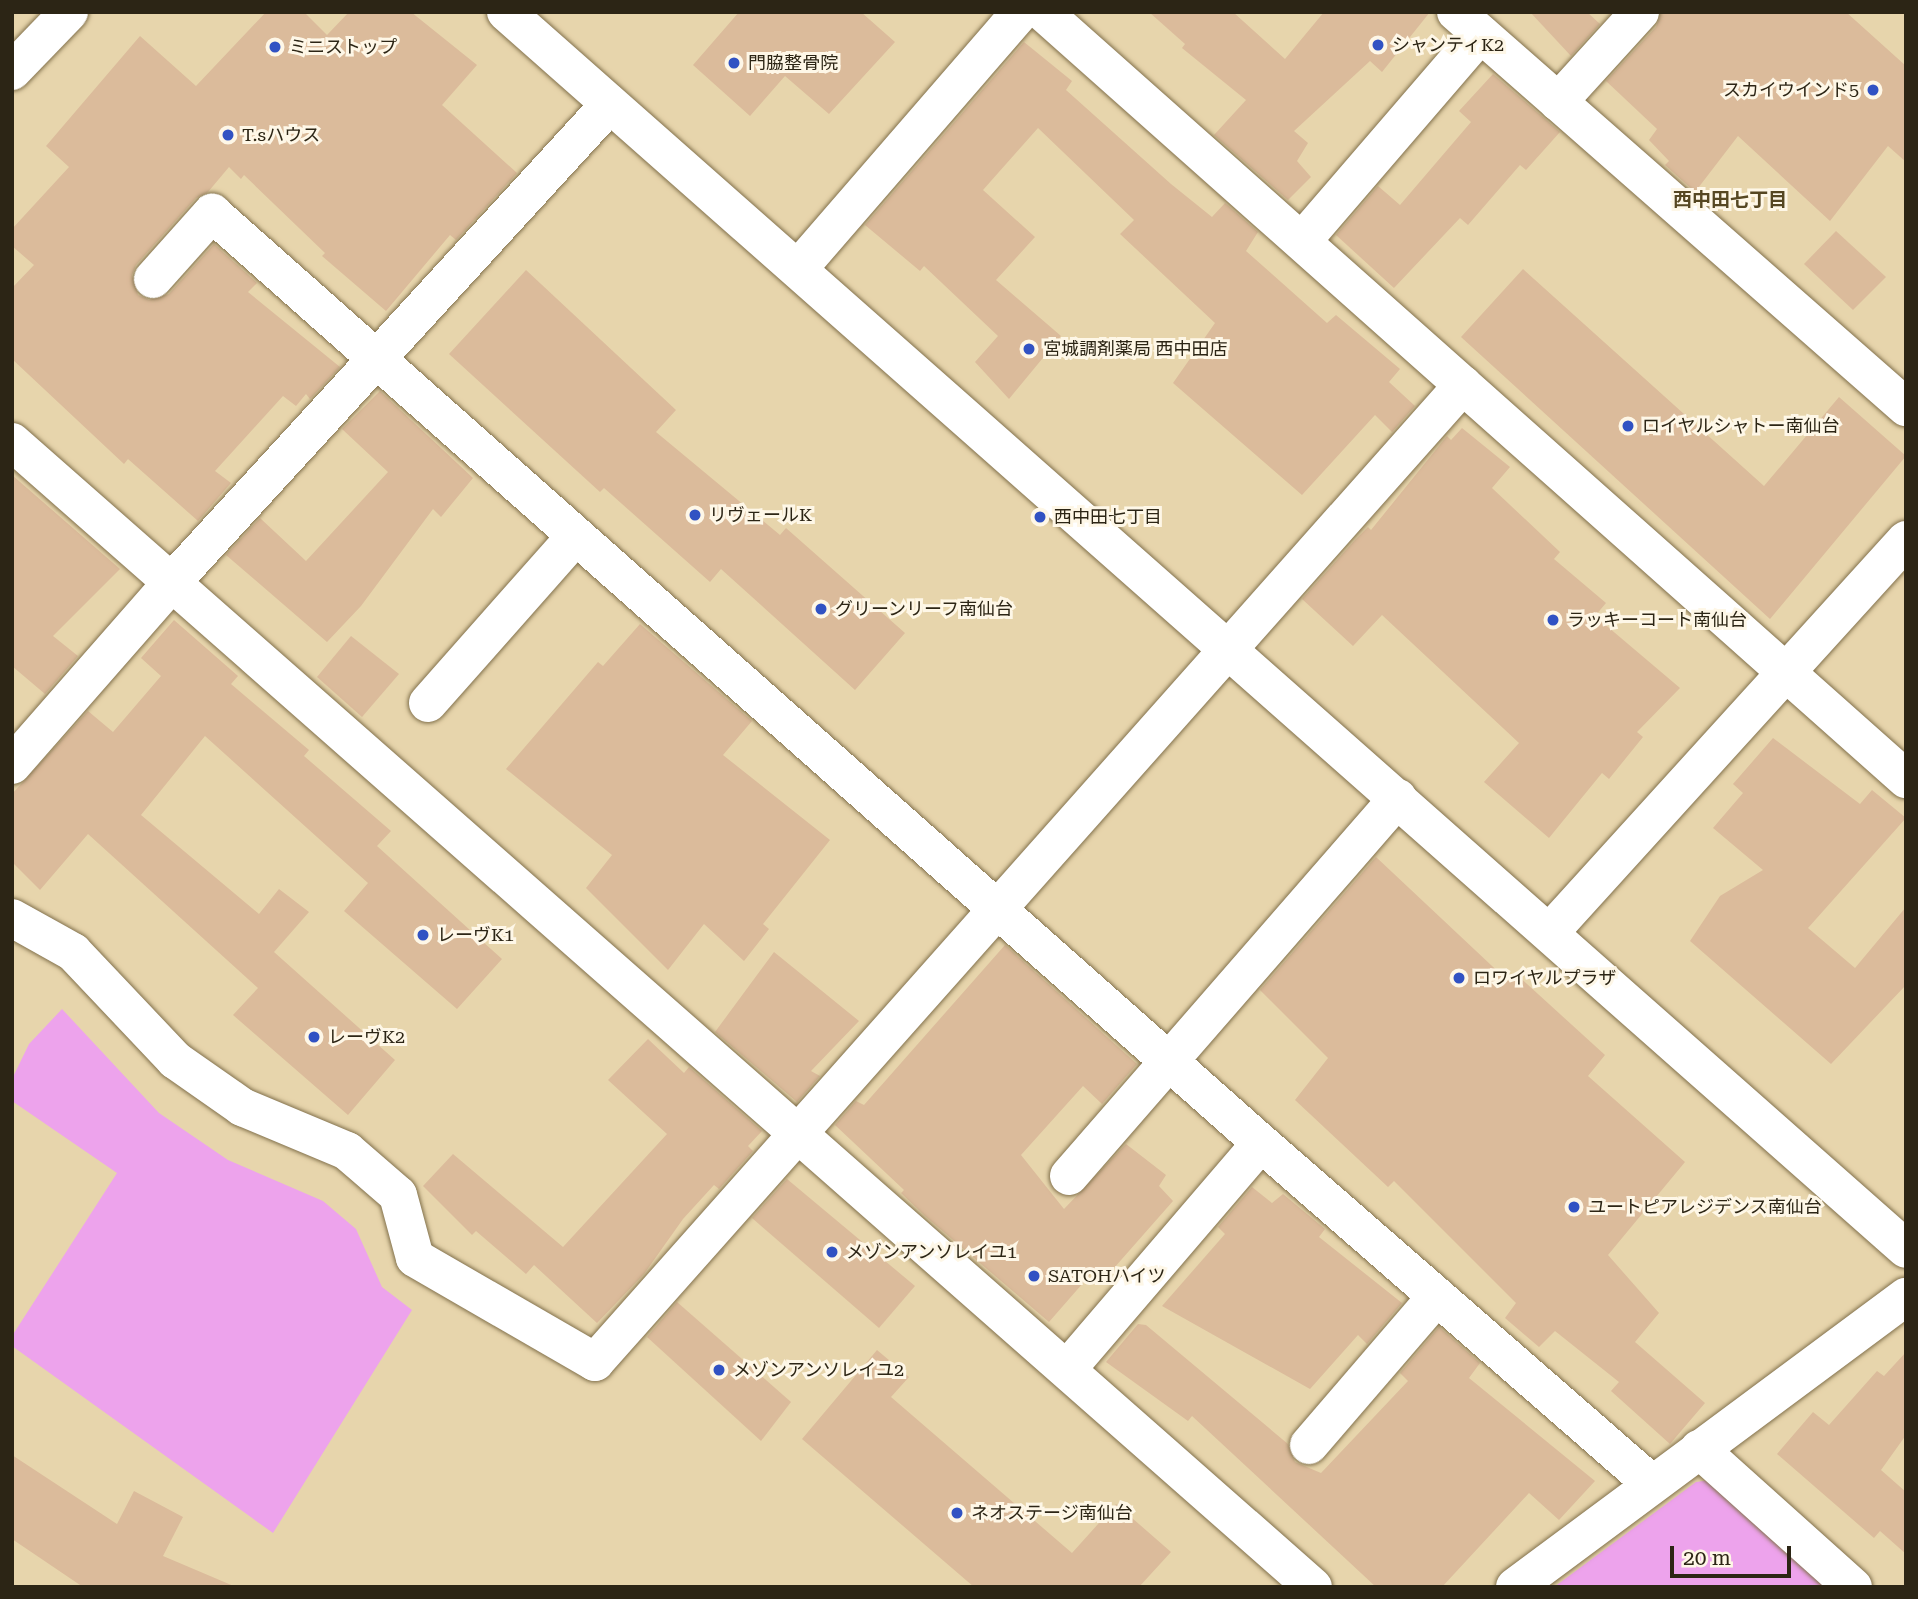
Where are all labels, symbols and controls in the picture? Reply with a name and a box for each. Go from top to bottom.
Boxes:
place label: シャンティK2 [1392,34,1505,56]
place label: ミニストップ [289,36,397,58]
marker: シャンティK2 [1370,37,1386,53]
marker: ミニストップ [267,39,283,55]
place label: 門脇整骨院 [748,52,838,74]
marker: 門脇整骨院 [726,55,742,71]
place label: スカイウインド5 [1723,79,1859,101]
marker: スカイウインド5 [1865,82,1881,98]
place label: T.sハウス [242,124,320,146]
marker: T.sハウス [220,127,236,143]
district label: 西中田七丁目 [1673,189,1787,211]
place label: 宮城調剤薬局 西中田店 [1043,338,1228,360]
marker: 宮城調剤薬局 西中田店 [1021,341,1037,357]
place label: ロイヤルシャトー南仙台 [1642,415,1840,437]
marker: ロイヤルシャトー南仙台 [1620,418,1636,434]
place label: リヴェールK [709,504,812,526]
place label: 西中田七丁目 [1054,506,1162,528]
marker: リヴェールK [687,507,703,523]
marker: 西中田七丁目 [1032,509,1048,525]
place label: グリーンリーフ南仙台 [835,598,1015,620]
marker: グリーンリーフ南仙台 [813,601,829,617]
place label: ラッキーコート南仙台 [1567,609,1747,631]
marker: ラッキーコート南仙台 [1545,612,1561,628]
place label: レーヴK1 [437,924,514,946]
marker: レーヴK1 [415,927,431,943]
place label: ロワイヤルプラザ [1473,967,1617,989]
marker: ロワイヤルプラザ [1451,970,1467,986]
place label: レーヴK2 [328,1026,405,1048]
marker: レーヴK2 [306,1029,322,1045]
place label: ユートピアレジデンス南仙台 [1588,1196,1822,1218]
marker: ユートピアレジデンス南仙台 [1566,1199,1582,1215]
place label: メゾンアンソレイユ1 [846,1241,1018,1263]
marker: メゾンアンソレイユ1 [824,1244,840,1260]
place label: SATOHハイツ [1048,1265,1166,1287]
marker: SATOHハイツ [1026,1268,1042,1284]
place label: メゾンアンソレイユ2 [733,1359,905,1381]
marker: メゾンアンソレイユ2 [711,1362,727,1378]
place label: ネオステージ南仙台 [971,1502,1133,1524]
marker: ネオステージ南仙台 [949,1505,965,1521]
scale bar [1673,1532,1794,1576]
text: 20 m [1683,1546,1731,1570]

